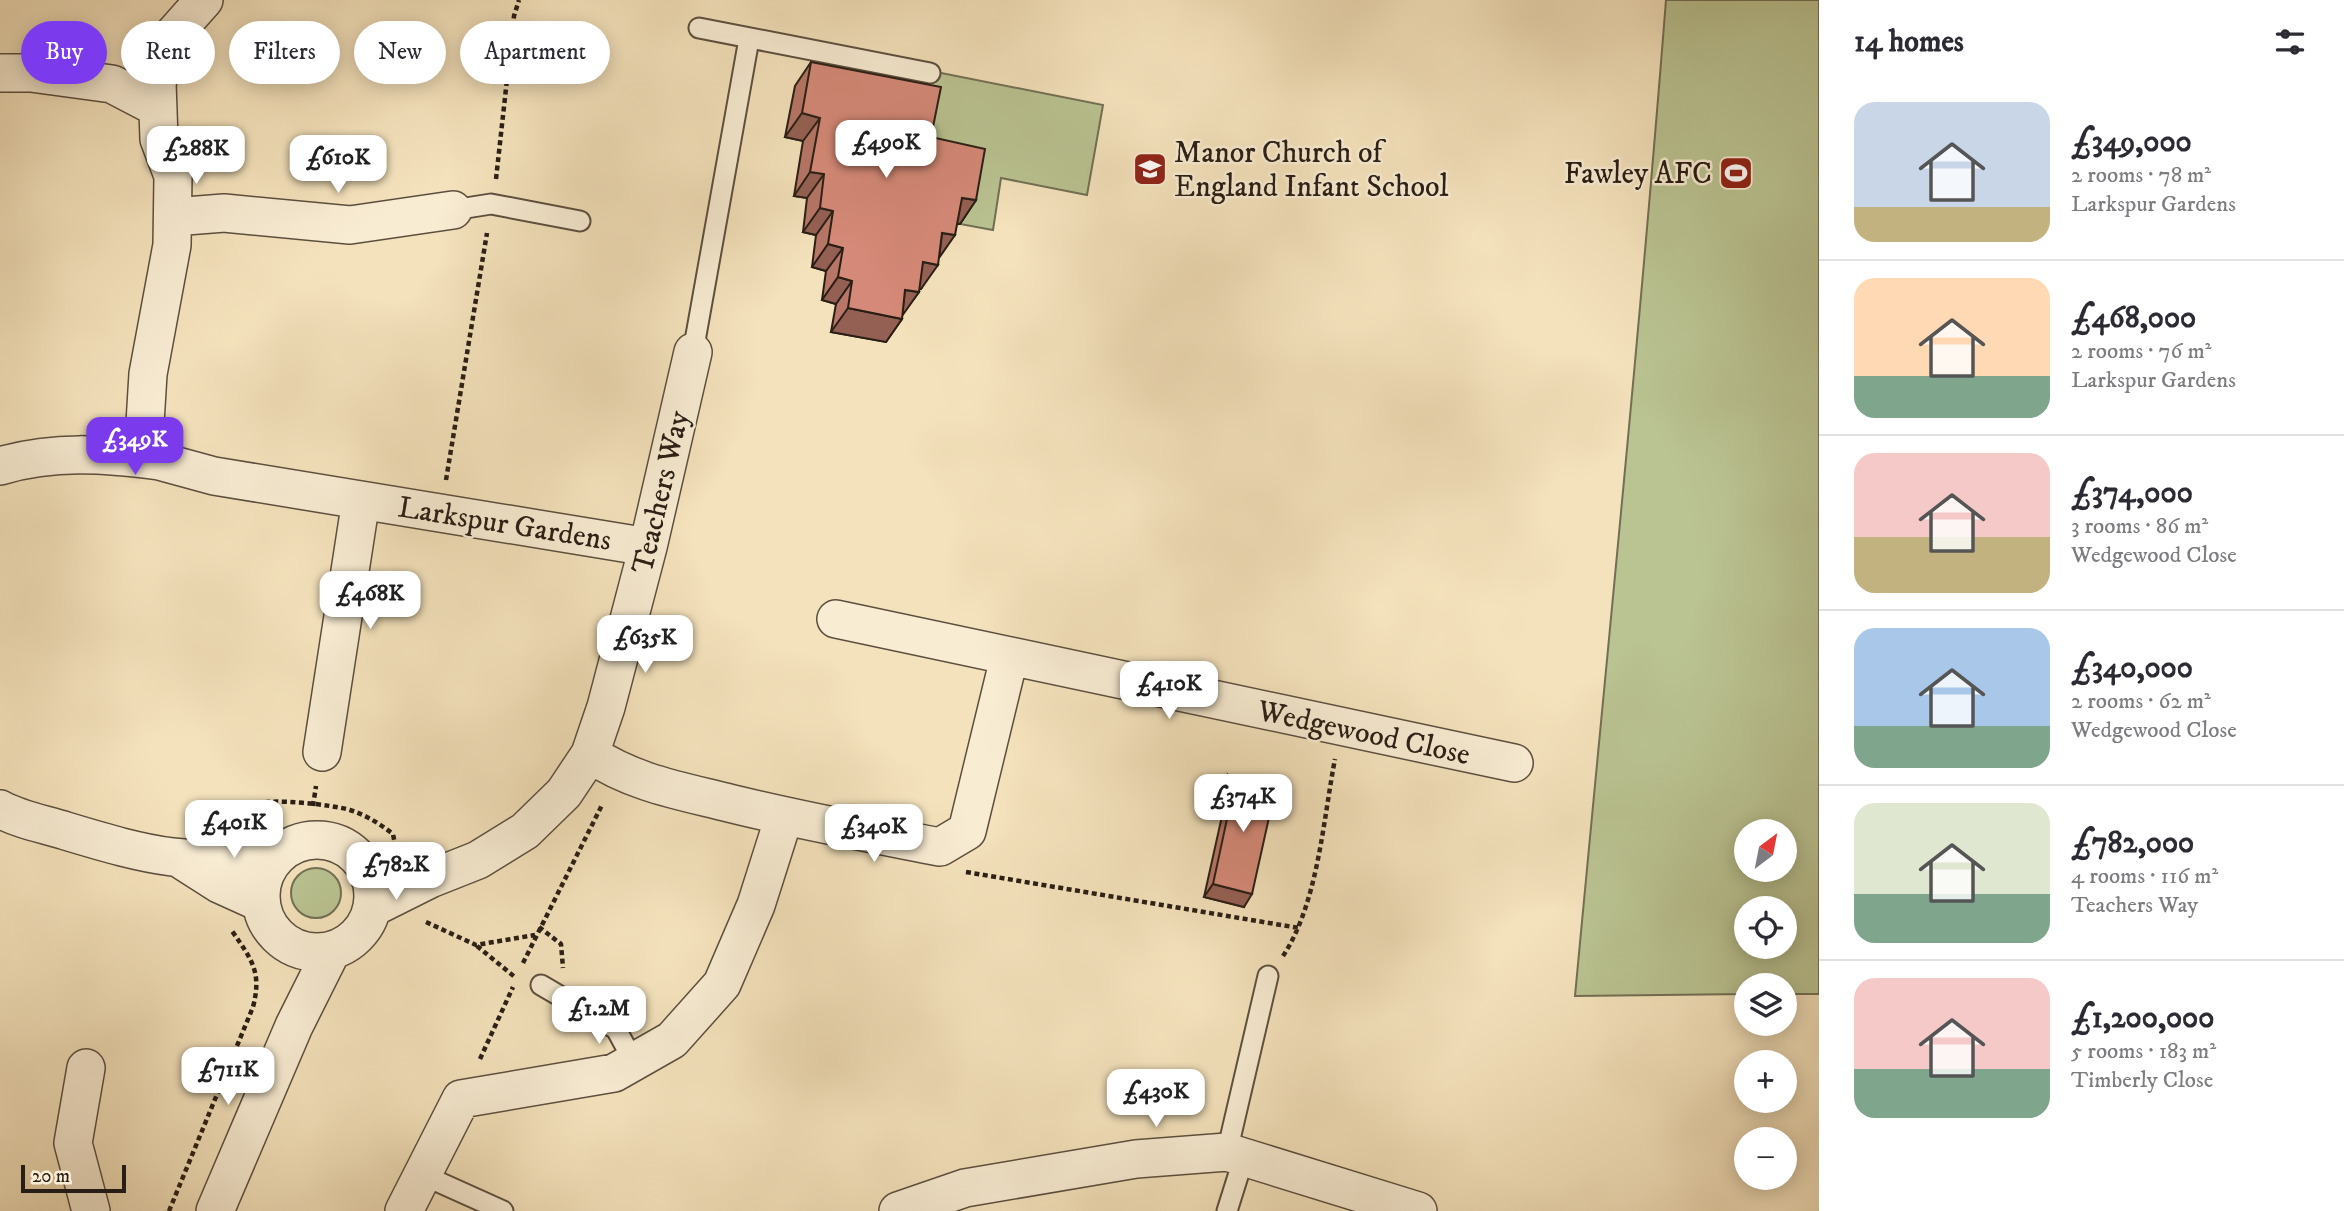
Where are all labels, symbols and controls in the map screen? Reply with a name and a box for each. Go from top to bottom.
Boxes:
chip: Buy [21,21,107,84]
chip: Rent [121,21,215,84]
chip: Filters [229,21,340,84]
chip: New [354,21,446,84]
chip: Apartment [460,21,610,84]
icon: filters [2271,23,2309,61]
text: 14 homes [1854,24,1964,61]
pin: £490K [837,120,935,180]
text: £349,000 [2071,124,2192,161]
pin: £288K [147,127,245,186]
text: £490K [851,128,921,157]
icon: home [1910,130,1994,214]
text: £288K [163,134,229,163]
place label: Manor Church of England Infant School [1174,135,1449,206]
pin: £610K [289,136,387,195]
text: £610K [306,143,370,172]
school or university icon: Manor Church of England Infant School [1131,150,1169,188]
sports icon: Fawley AFC [1717,154,1755,192]
place label: Fawley AFC [1564,156,1712,193]
text: 2 rooms · 78 m² [2071,161,2211,190]
text: Larkspur Gardens [2071,190,2236,219]
text: £468,000 [2071,300,2196,337]
icon: home [1910,306,1994,390]
text: 2 rooms · 76 m² [2071,337,2211,366]
text: Larkspur Gardens [2071,366,2236,395]
street label: Teachers Way [625,407,698,577]
pin: £349K [86,418,184,477]
text: £349K [102,425,168,454]
text: £374,000 [2071,475,2193,512]
icon: home [1910,481,1994,565]
street label: Larkspur Gardens [396,489,614,560]
text: 3 rooms · 86 m² [2071,512,2208,541]
text: Wedgewood Close [2071,541,2237,570]
pin: £468K [321,572,419,631]
text: £468K [336,579,404,608]
pin: £635K [596,616,694,675]
text: £635K [613,623,677,652]
text: £340,000 [2071,650,2193,687]
icon: home [1910,656,1994,740]
pin: £410K [1120,662,1218,721]
text: £410K [1136,669,1202,698]
text: 2 rooms · 62 m² [2071,687,2211,716]
street label: Wedgewood Close [1253,693,1473,774]
text: Wedgewood Close [2071,716,2237,745]
pin: £374K [1194,774,1292,834]
text: £374K [1210,782,1276,811]
pin: £401K [185,800,283,860]
pin: £340K [825,804,923,864]
text: £401K [201,808,267,837]
text: £340K [841,812,907,841]
north arrow [1734,819,1797,882]
map controls [1734,819,1797,1190]
text: £782,000 [2071,825,2194,862]
icon: home [1910,831,1994,915]
pin: £782K [347,842,445,902]
text: £782K [362,850,430,879]
text: 4 rooms · 116 m² [2071,862,2218,891]
text: Teachers Way [2071,891,2198,920]
button: locate [1734,896,1797,959]
button: layers [1734,973,1797,1036]
pin: £1.2M [550,986,648,1046]
text: £1.2M [568,994,630,1023]
text: £1,200,000 [2071,1000,2214,1037]
icon: home [1910,1006,1994,1090]
text: 5 rooms · 183 m² [2071,1037,2216,1066]
pin: £711K [179,1048,277,1107]
button: + [1734,1050,1797,1113]
text: £711K [197,1055,259,1084]
text: Timberly Close [2071,1066,2213,1095]
pin: £430K [1107,1070,1205,1129]
text: £430K [1123,1077,1189,1106]
button: − [1734,1127,1797,1190]
scale bar [21,1162,126,1194]
text: 20 m [32,1165,70,1188]

